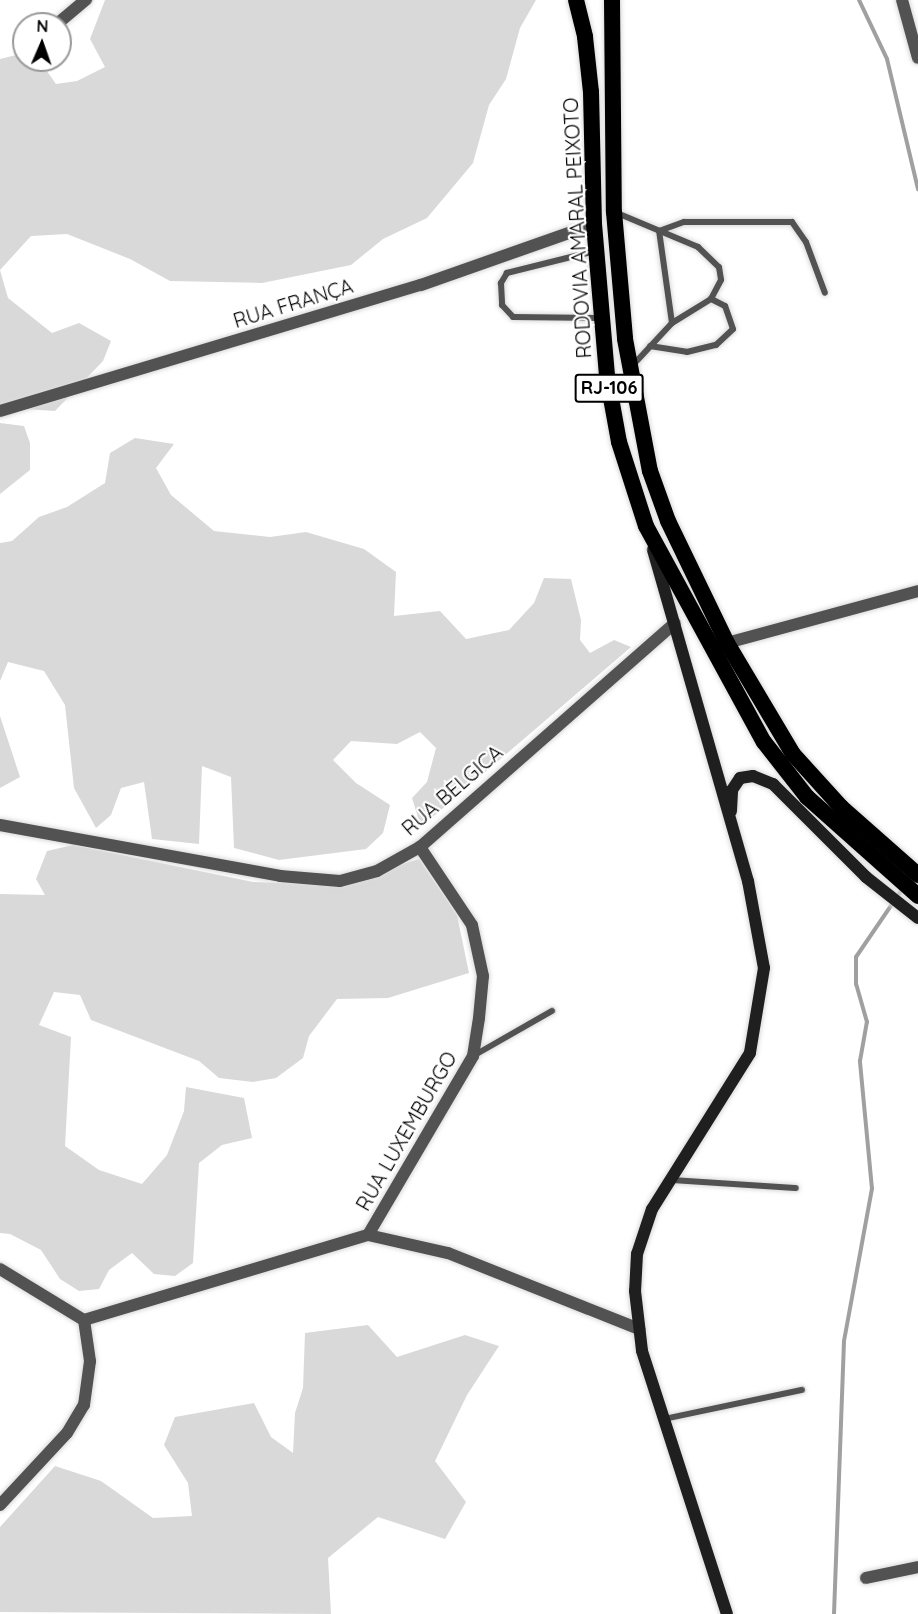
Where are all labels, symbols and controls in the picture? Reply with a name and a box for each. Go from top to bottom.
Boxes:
north arrow [12,12,72,72]
text: N [36,16,49,36]
street label: RODOVIA AMARAL PEIXOTO [558,97,596,359]
street label: RUA FRANÇA [230,273,356,333]
road number: RJ-106 [574,373,644,403]
street label: RUA BELGICA [397,740,507,840]
street label: RUA LUXEMBURGO [351,1047,461,1215]

